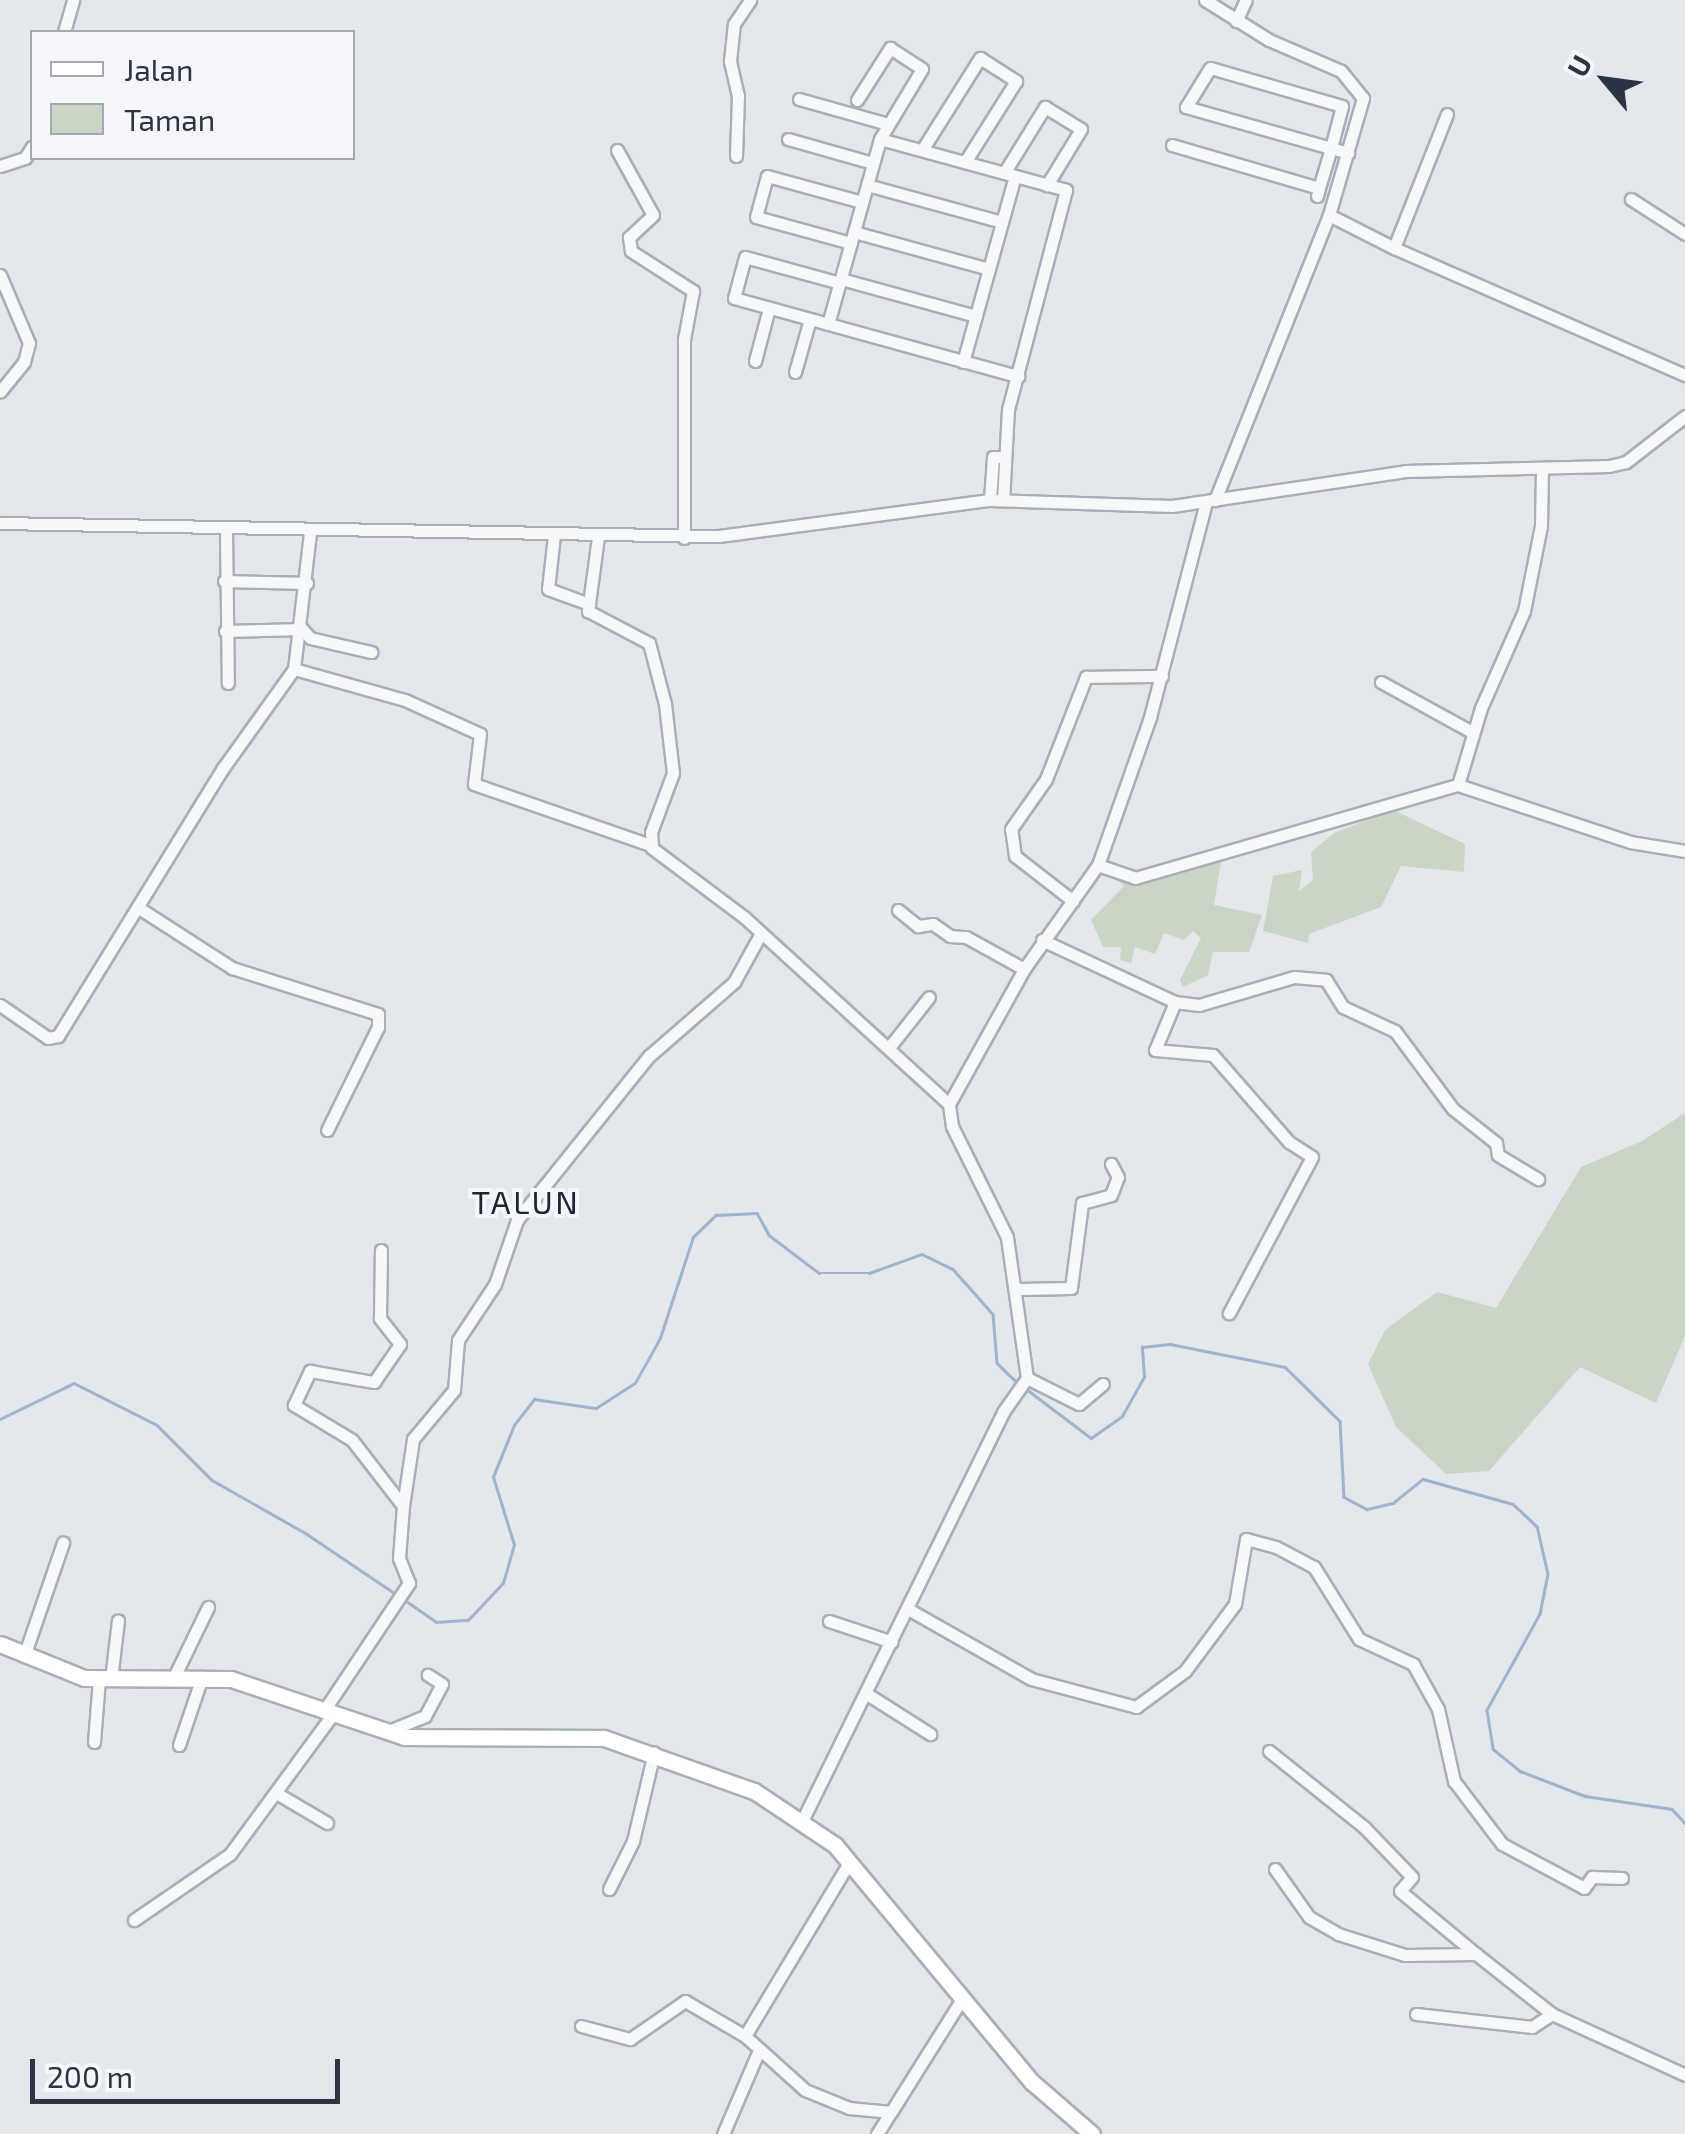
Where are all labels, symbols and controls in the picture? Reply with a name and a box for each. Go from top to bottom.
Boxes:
legend [30,30,355,160]
north arrow [1555,30,1655,130]
text: U [1559,49,1598,82]
text: Jalan [124,51,193,87]
text: Taman [124,101,215,137]
district label: TALUN [472,1182,580,1220]
scale bar [35,2039,345,2101]
text: 200 m [47,2058,133,2094]

